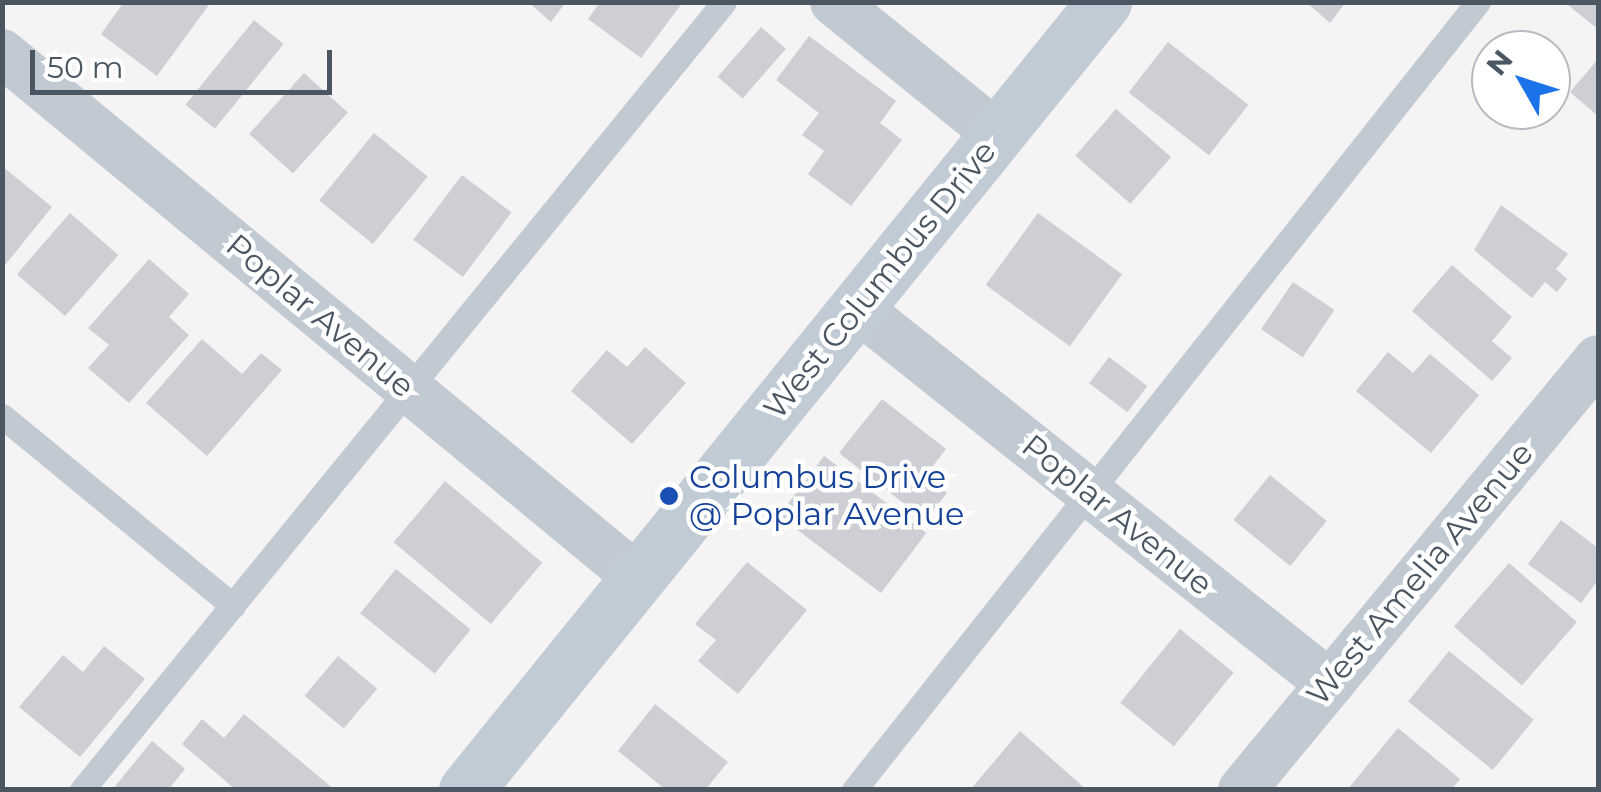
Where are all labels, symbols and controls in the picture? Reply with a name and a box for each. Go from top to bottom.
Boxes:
scale bar [35,30,338,92]
north arrow [1471,30,1571,130]
text: N [1479,43,1520,82]
text: 50 m [47,49,124,86]
street label: West Columbus Drive [756,133,1004,427]
street label: Poplar Avenue [218,226,422,406]
street label: Poplar Avenue [1014,427,1220,603]
street label: West Amelia Avenue [1299,435,1541,713]
place label: Columbus Drive @ Poplar Avenue [689,459,964,534]
marker: Columbus Drive @ Poplar Avenue [658,485,680,507]

